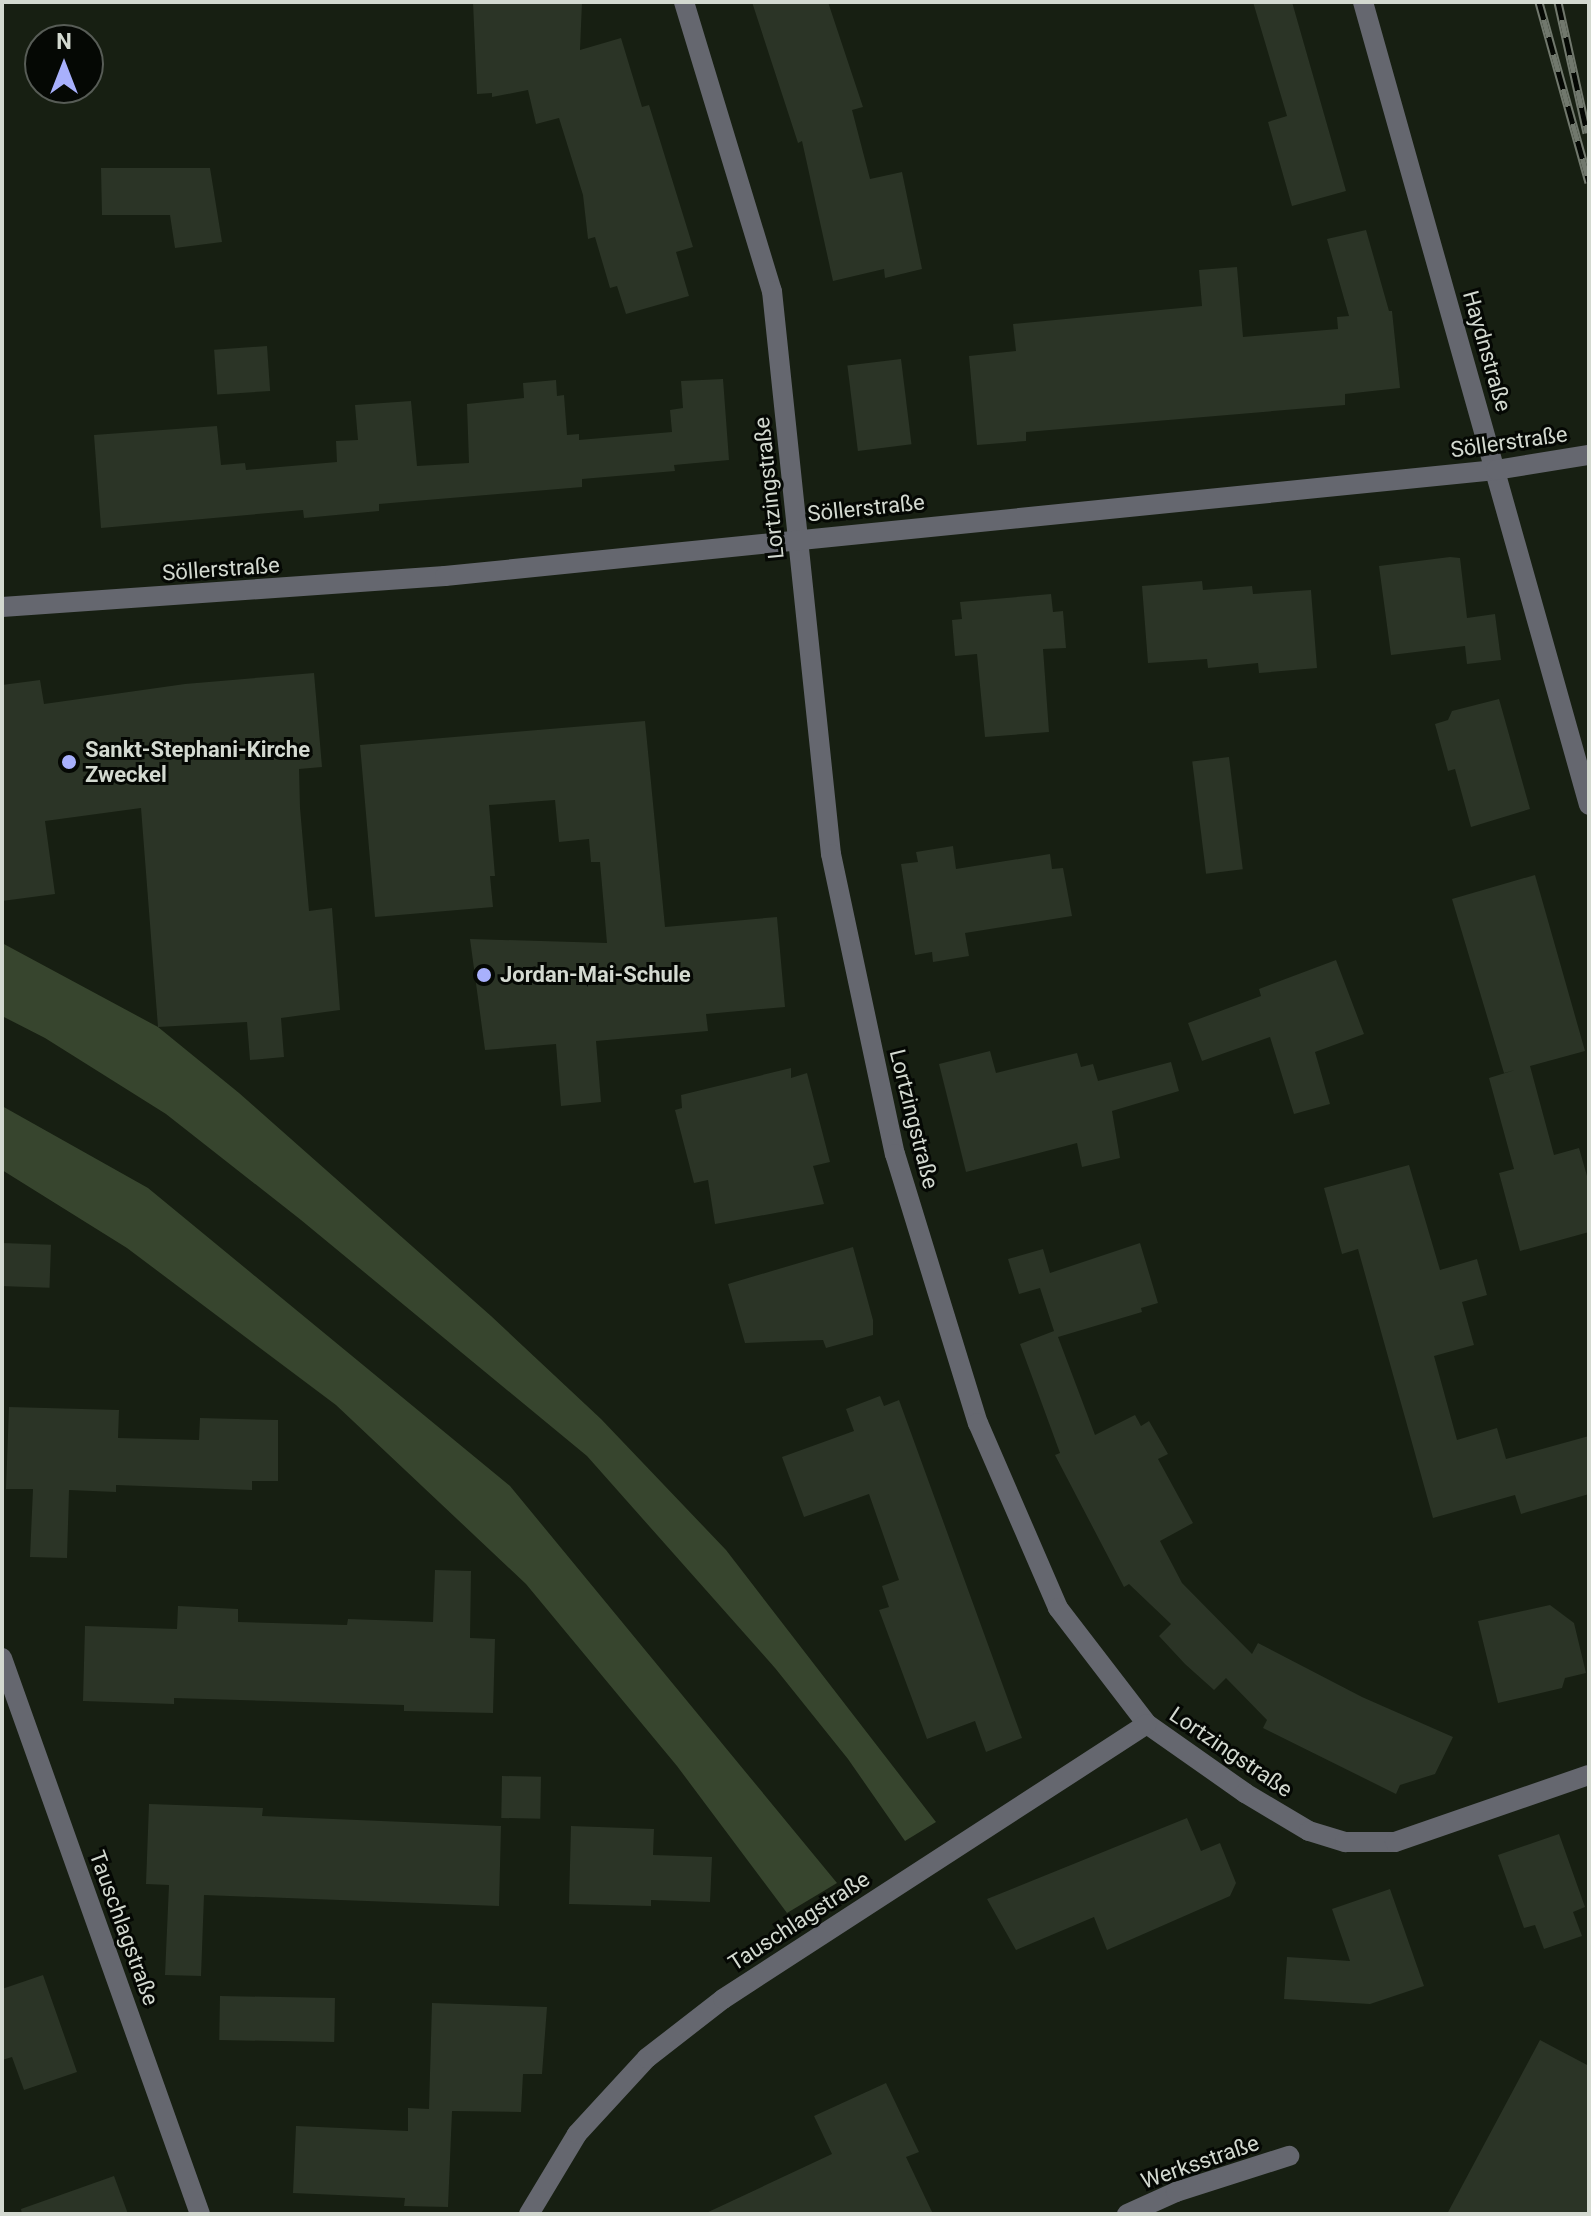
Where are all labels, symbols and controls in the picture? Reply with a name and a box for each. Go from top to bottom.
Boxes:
north arrow [24,24,104,104]
text: N [56,29,72,54]
street label: Haydnstraße [1457,287,1517,415]
street label: Lortzingstraße [748,416,790,560]
street label: Söllerstraße [1449,421,1569,463]
street label: Söllerstraße [806,489,926,527]
street label: Söllerstraße [161,552,281,586]
place label: Sankt-Stephani-Kirche Zweckel [85,736,310,788]
marker: Sankt-Stephani-Kirche Zweckel [60,753,78,771]
place label: Jordan-Mai-Schule [500,962,691,988]
marker: Jordan-Mai-Schule [475,966,493,984]
street label: Lortzingstraße [884,1047,944,1191]
street label: Lortzingstraße [1164,1701,1298,1803]
street label: Tauschlagstraße [84,1847,164,2009]
street label: Tauschlagstraße [723,1866,875,1976]
street label: Werksstraße [1138,2129,1262,2195]

